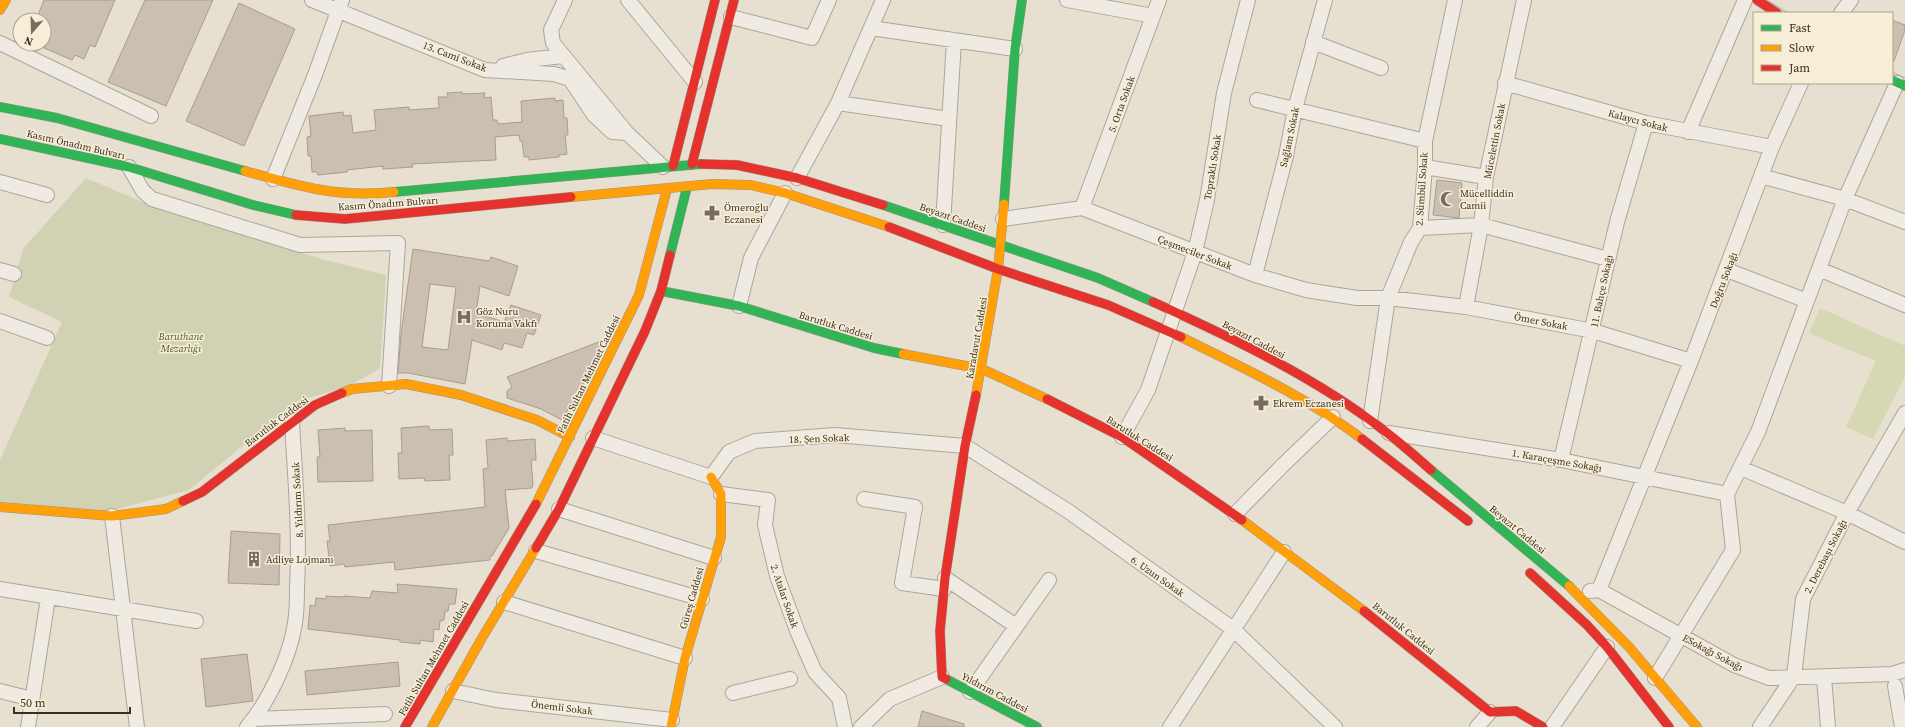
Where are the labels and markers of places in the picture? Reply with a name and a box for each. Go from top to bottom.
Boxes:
place label: Mücelliddin Camii [1460,187,1514,212]
mosque icon: Mücelliddin Camii [1439,190,1457,208]
place label: Ömeroğlu Eczanesi [724,201,769,226]
pharmacy icon: Ömeroğlu Eczanesi [703,204,721,222]
place label: Göz Nuru Koruma Vakfı [476,305,537,330]
hospital icon: Göz Nuru Koruma Vakfı [455,308,473,326]
pharmacy icon: Ekrem Eczanesi [1252,394,1270,412]
place label: Ekrem Eczanesi [1273,397,1344,410]
building icon: Adliye Lojmanı [245,550,263,568]
place label: Adliye Lojmanı [266,553,334,566]

